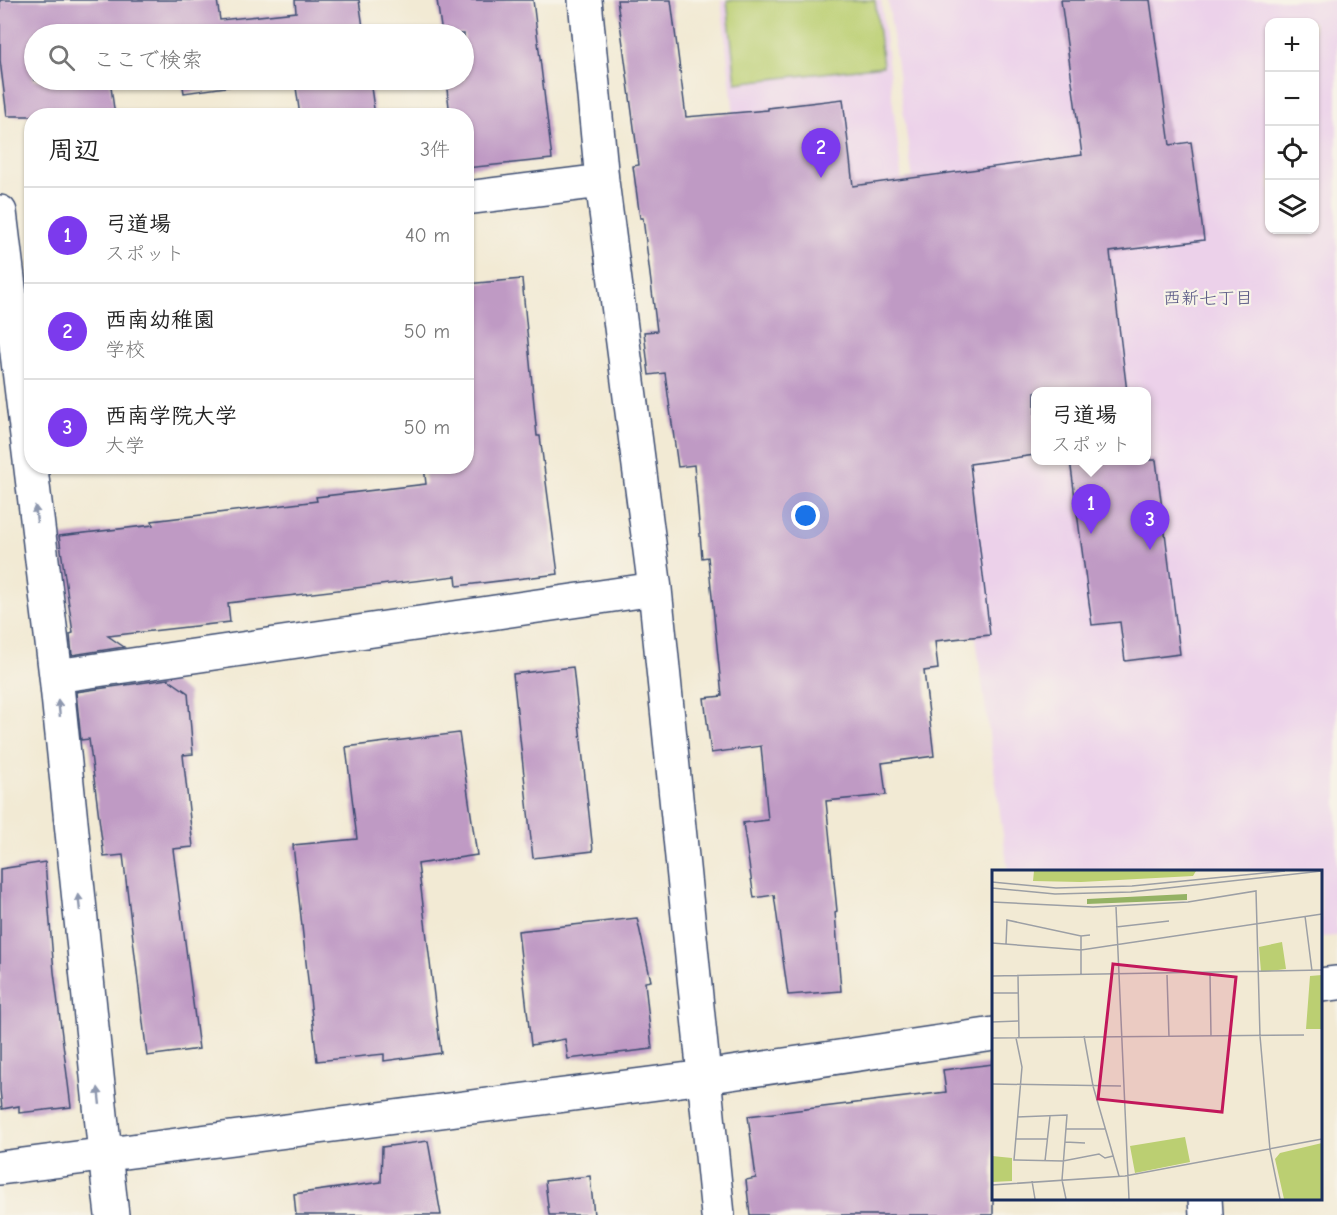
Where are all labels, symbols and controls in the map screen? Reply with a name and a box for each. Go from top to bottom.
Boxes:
map controls [1265,18,1319,234]
button: + [1265,18,1319,72]
search box [24,24,474,90]
icon: search [45,41,78,74]
text: ここで検索 [93,47,203,73]
button: − [1265,72,1319,126]
button: locate [1265,126,1319,180]
pin: 2 [802,128,840,178]
text: 周辺 [48,136,100,166]
text: 3件 [420,138,450,161]
button: layers [1265,180,1319,234]
text: 弓道場 [105,211,171,237]
text: 1 [64,224,71,247]
text: 40 m [405,224,450,247]
text: スポット [105,242,185,265]
district label: 西新七丁目 [1163,288,1253,309]
text: 西南幼稚園 [105,307,215,333]
text: 2 [63,320,72,343]
text: 50 m [404,320,450,343]
text: 学校 [105,338,145,361]
popup [1031,387,1151,465]
text: 弓道場 [1051,402,1117,428]
text: 西南学院大学 [105,403,237,429]
text: 3 [63,416,72,439]
text: 50 m [404,416,450,439]
text: スポット [1051,433,1131,456]
text: 大学 [105,434,145,457]
pin: 1 [1072,484,1110,534]
pin: 3 [1130,500,1170,550]
your location [791,501,820,530]
one-way arrow [32,505,41,524]
one-way arrow [54,698,64,717]
inset map [992,870,1322,1200]
one-way arrow [74,892,84,911]
one-way arrow [94,1086,104,1105]

